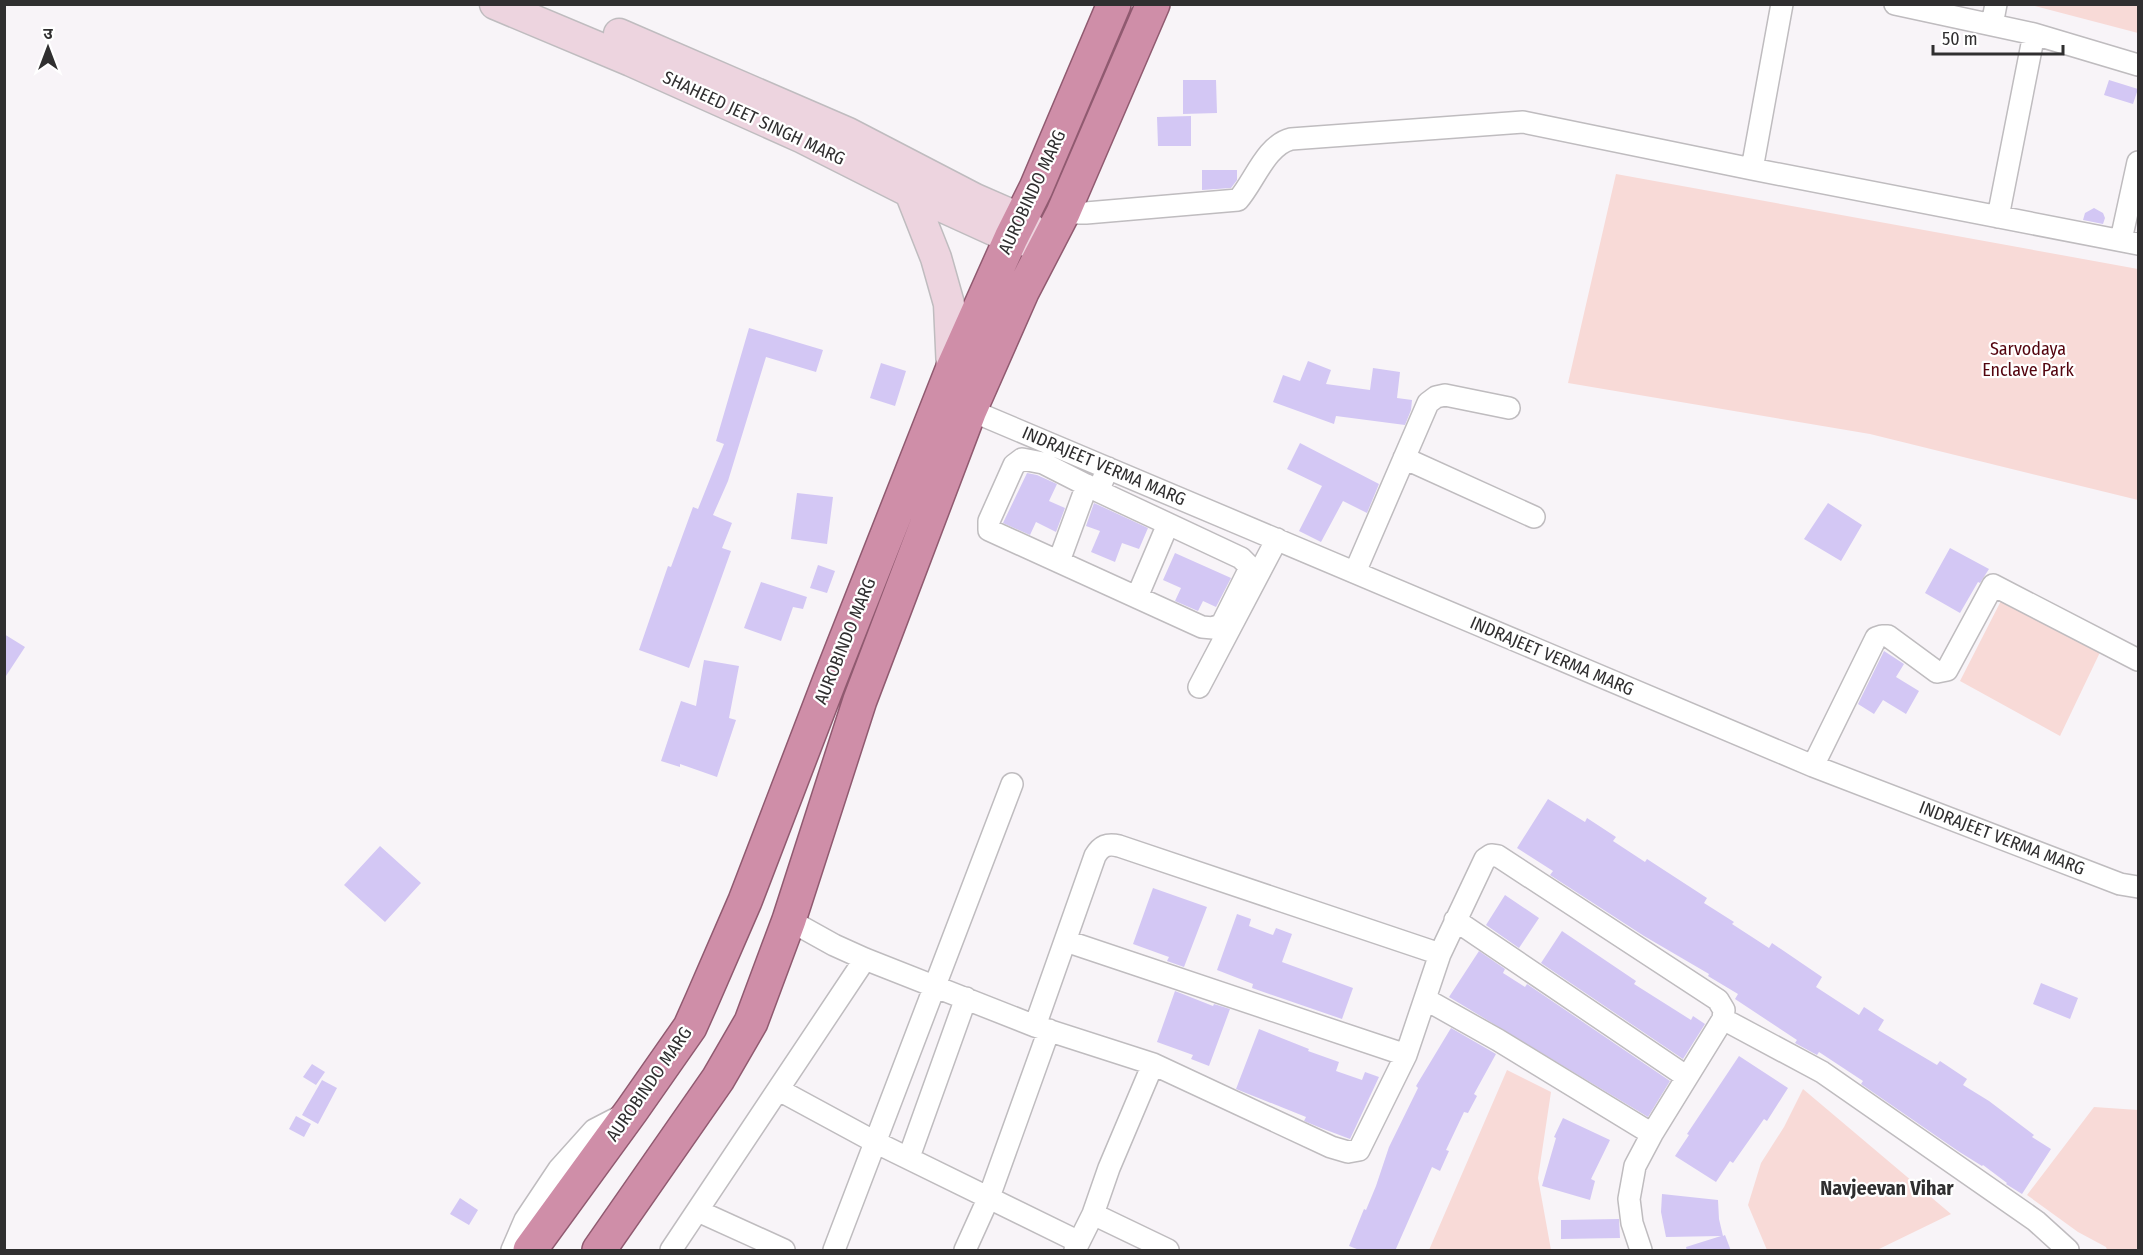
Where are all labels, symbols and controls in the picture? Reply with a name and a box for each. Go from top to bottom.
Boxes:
north arrow [18,18,78,78]
scale bar [1933,18,2064,56]
text: उ [43,24,53,43]
text: 50 m [1942,28,1978,50]
street label: SHAHEED JEET SINGH MARG [659,66,849,170]
street label: AUROBINDO MARG [994,126,1070,258]
park label: Sarvodaya Enclave Park [1982,338,2074,381]
street label: INDRAJEET VERMA MARG [1019,422,1189,510]
street label: AUROBINDO MARG [810,575,880,707]
street label: INDRAJEET VERMA MARG [1467,612,1637,700]
street label: INDRAJEET VERMA MARG [1916,796,2088,880]
street label: AUROBINDO MARG [601,1023,697,1145]
district label: Navjeevan Vihar [1820,1176,1954,1200]

